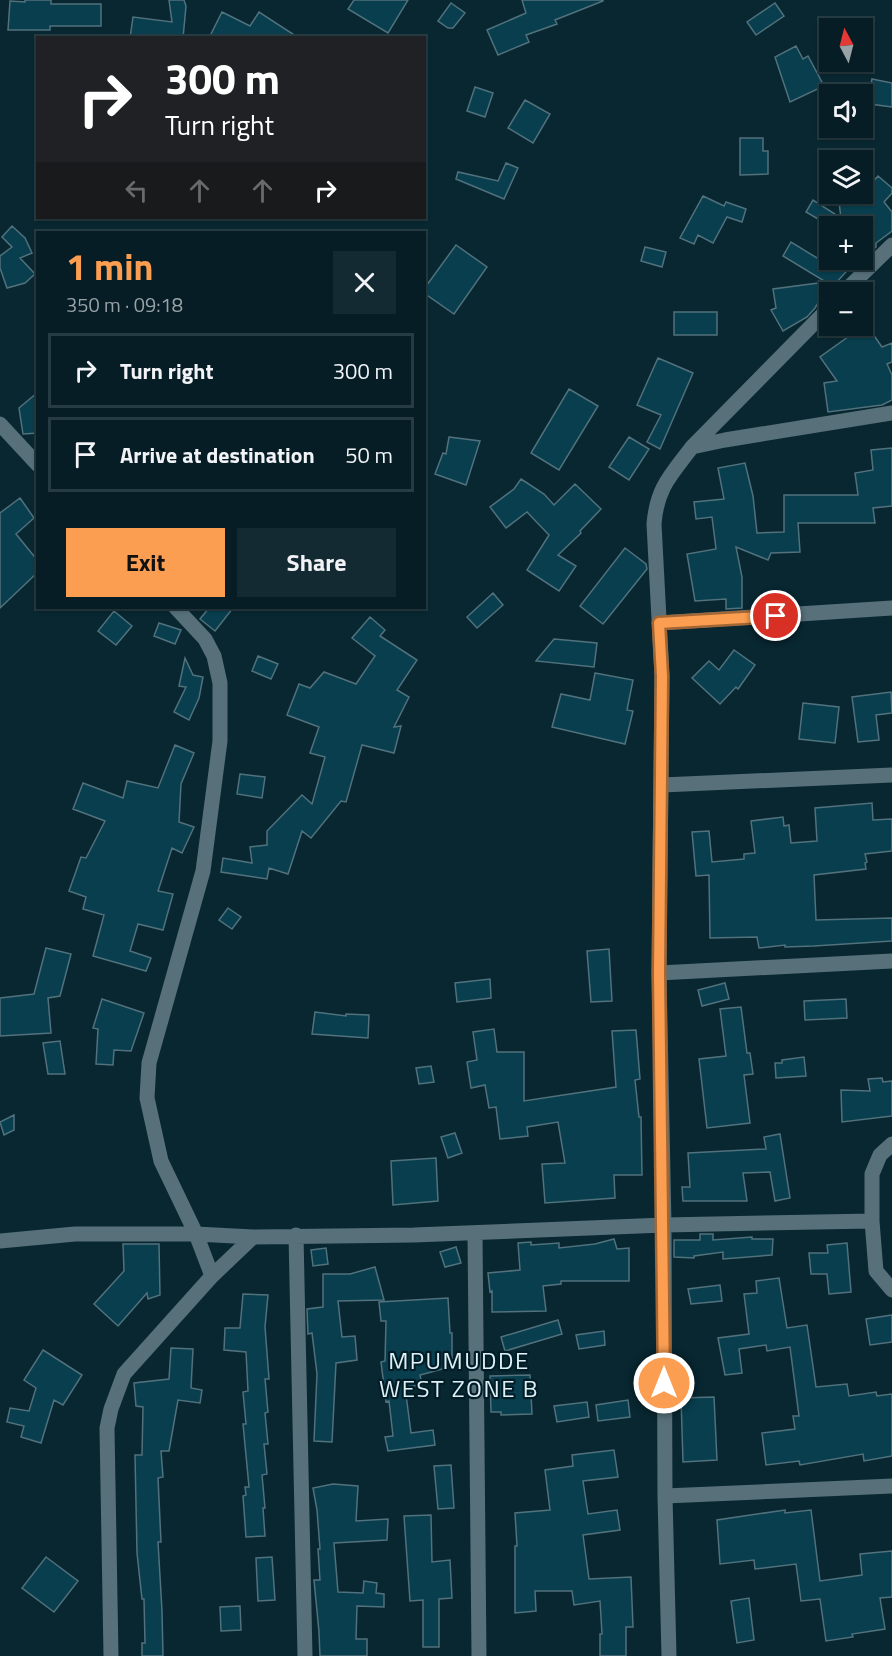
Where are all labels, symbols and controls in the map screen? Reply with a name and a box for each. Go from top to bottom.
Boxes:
north arrow [819,18,873,72]
map controls [819,18,873,336]
text: 300 m [165,46,280,110]
icon: right [66,60,144,138]
button: sound [819,84,873,138]
text: Turn right [165,104,274,145]
button: layers [819,150,873,204]
icon: left [120,174,153,207]
icon: ahead [183,174,216,207]
icon: ahead [246,174,279,207]
icon: right [309,174,342,207]
button: + [819,216,873,270]
text: 1 min [66,239,153,294]
button: close [333,251,396,314]
button: − [819,282,873,336]
text: 350 m · 09:18 [66,289,183,320]
icon: right [69,354,102,387]
text: Turn right [120,354,214,388]
text: 300 m [333,354,393,388]
icon: arrive [69,438,102,471]
text: Arrive at destination [120,438,315,472]
text: 50 m [345,438,393,472]
button: Exit [66,528,225,597]
button: Share [237,528,396,597]
pin [750,590,801,641]
icon: arrive [759,599,792,632]
district label: MPUMUDDE WEST ZONE B [379,1342,539,1406]
position arrow [632,1351,696,1415]

